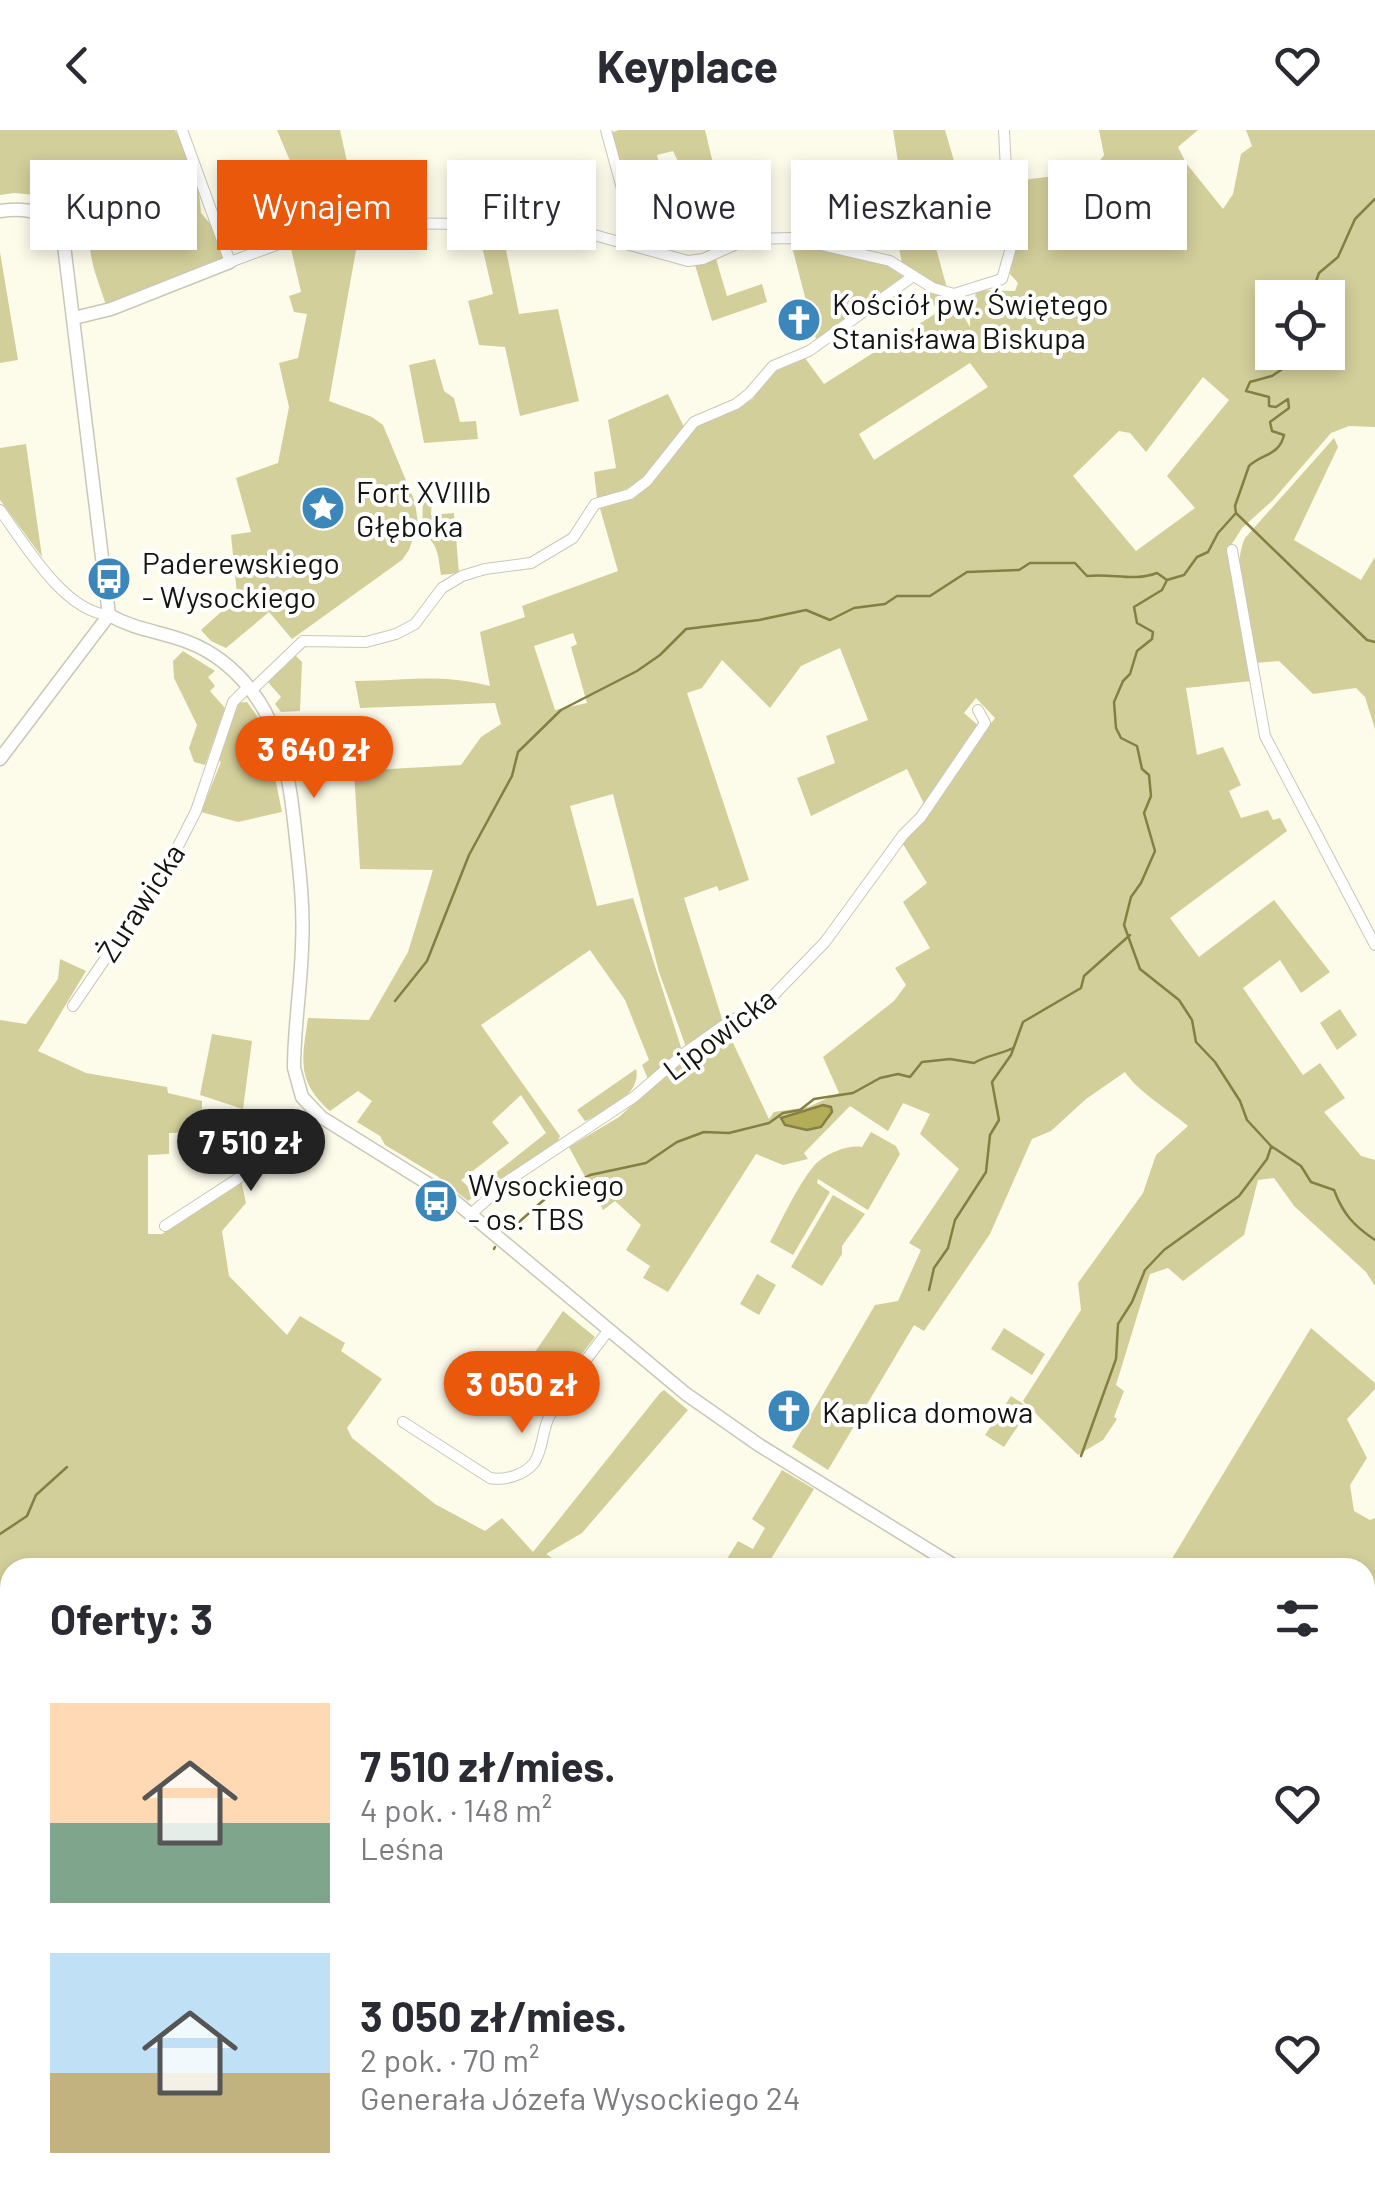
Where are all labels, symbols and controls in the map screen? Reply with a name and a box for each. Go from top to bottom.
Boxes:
icon: back [50,38,105,93]
text: Keyplace [597,38,778,92]
icon: heart [1270,38,1325,93]
chip: Kupno [30,160,197,250]
chip: Wynajem [217,160,427,250]
chip: Filtry [447,160,596,250]
chip: Nowe [616,160,771,250]
chip: Mieszkanie [791,160,1028,250]
chip: Dom [1048,160,1187,250]
map controls [1255,280,1345,370]
button: locate [1255,280,1345,370]
place label: Kościół pw. Świętego Stanisława Biskupa [832,285,1109,355]
church icon: Kościół pw. Świętego Stanisława Biskupa [776,297,822,343]
place label: Fort XVIIIb Głęboka [356,473,491,543]
place icon: Fort XVIIIb Głęboka [300,485,346,531]
place label: Paderewskiego - Wysockiego [142,544,340,614]
bus stop icon: Paderewskiego - Wysockiego [86,556,132,602]
pin: 3 640 zł [211,716,417,801]
text: 3 640 zł [257,729,371,767]
street label: Żurawicka [89,836,191,968]
street label: Lipowicka [656,979,782,1087]
pin: 7 510 zł [148,1109,354,1194]
text: 7 510 zł [199,1122,303,1160]
place label: Wysockiego - os. TBS [468,1166,624,1236]
bus stop icon: Wysockiego - os. TBS [413,1178,459,1224]
pin: 3 050 zł [419,1351,625,1436]
text: 3 050 zł [466,1364,578,1402]
church icon: Kaplica domowa [766,1388,812,1434]
place label: Kaplica domowa [822,1393,1033,1429]
icon: filters [1270,1591,1325,1646]
text: Oferty: 3 [50,1593,213,1643]
text: 7 510 zł/mies. [360,1740,616,1790]
icon: home [130,1743,250,1863]
icon: heart [1270,1776,1325,1831]
text: 4 pok. · 148 m² [360,1790,552,1828]
text: Leśna [360,1828,444,1866]
text: 3 050 zł/mies. [360,1990,627,2040]
icon: home [130,1993,250,2113]
icon: heart [1270,2026,1325,2081]
text: 2 pok. · 70 m² [360,2040,539,2078]
text: Generała Józefa Wysockiego 24 [360,2078,801,2116]

